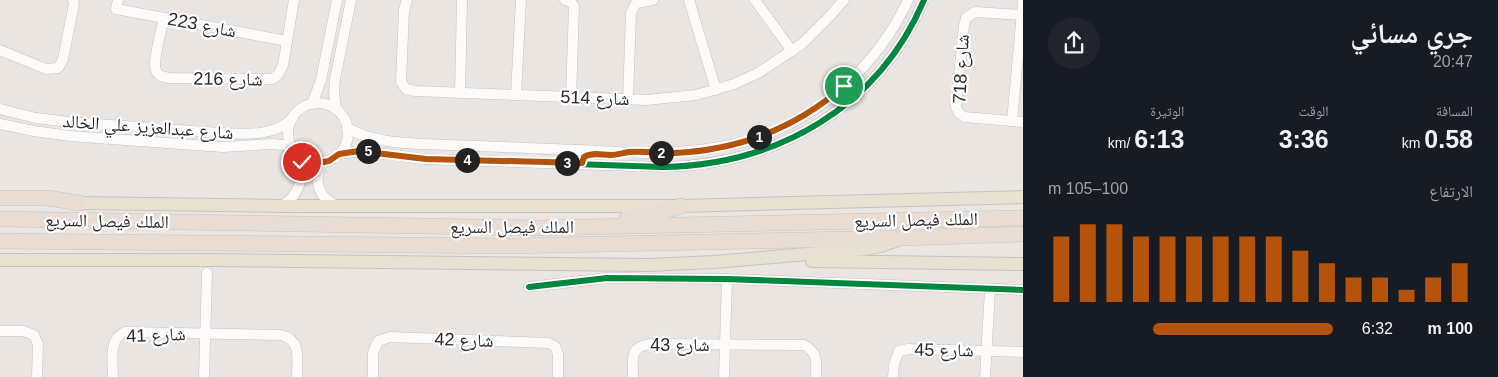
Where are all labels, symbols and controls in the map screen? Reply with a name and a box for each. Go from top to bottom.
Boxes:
street label: شارع 223 [166,9,238,42]
button: share [1048,17,1100,69]
text: جري مسائي [1350,18,1473,49]
street label: شارع 718 [949,34,974,104]
text: 20:47 [1433,53,1473,70]
pin [823,65,865,107]
street label: شارع 216 [193,68,263,91]
icon: arrive [830,72,858,100]
street label: شارع 514 [560,87,630,110]
text: الوتيرة [1150,103,1184,119]
text: الوقت [1299,103,1329,119]
text: المسافة [1436,103,1473,119]
street label: شارع عبدالعزيز علي الخالد [62,111,234,148]
pin: 1 [746,124,772,150]
text: 6:13 [1134,125,1184,153]
text: 3:36 [1279,125,1329,153]
text: 0.58 [1424,125,1473,153]
text: 1 [756,129,763,145]
text: /km [1108,135,1134,151]
text: km [1402,135,1424,151]
pin: 5 [356,138,380,164]
pin: 2 [648,140,674,166]
pin [281,141,323,183]
text: 5 [365,143,372,159]
text: 2 [658,145,665,161]
icon: check [288,148,316,176]
pin: 4 [454,148,480,172]
pin: 3 [554,150,580,176]
text: 4 [464,152,471,168]
text: 3 [564,155,571,171]
text: 100–105 m [1048,180,1128,197]
text: الارتفاع [1429,183,1473,200]
street label: الملك فيصل السريع [854,209,978,233]
street label: الملك فيصل السريع [45,210,169,234]
street label: الملك فيصل السريع [450,217,574,239]
text: 6:32 [1362,320,1393,337]
text: 100 m [1428,320,1473,337]
street label: شارع 41 [126,324,186,347]
street label: شارع 42 [434,329,494,352]
street label: شارع 43 [650,335,710,356]
street label: شارع 45 [914,339,974,362]

